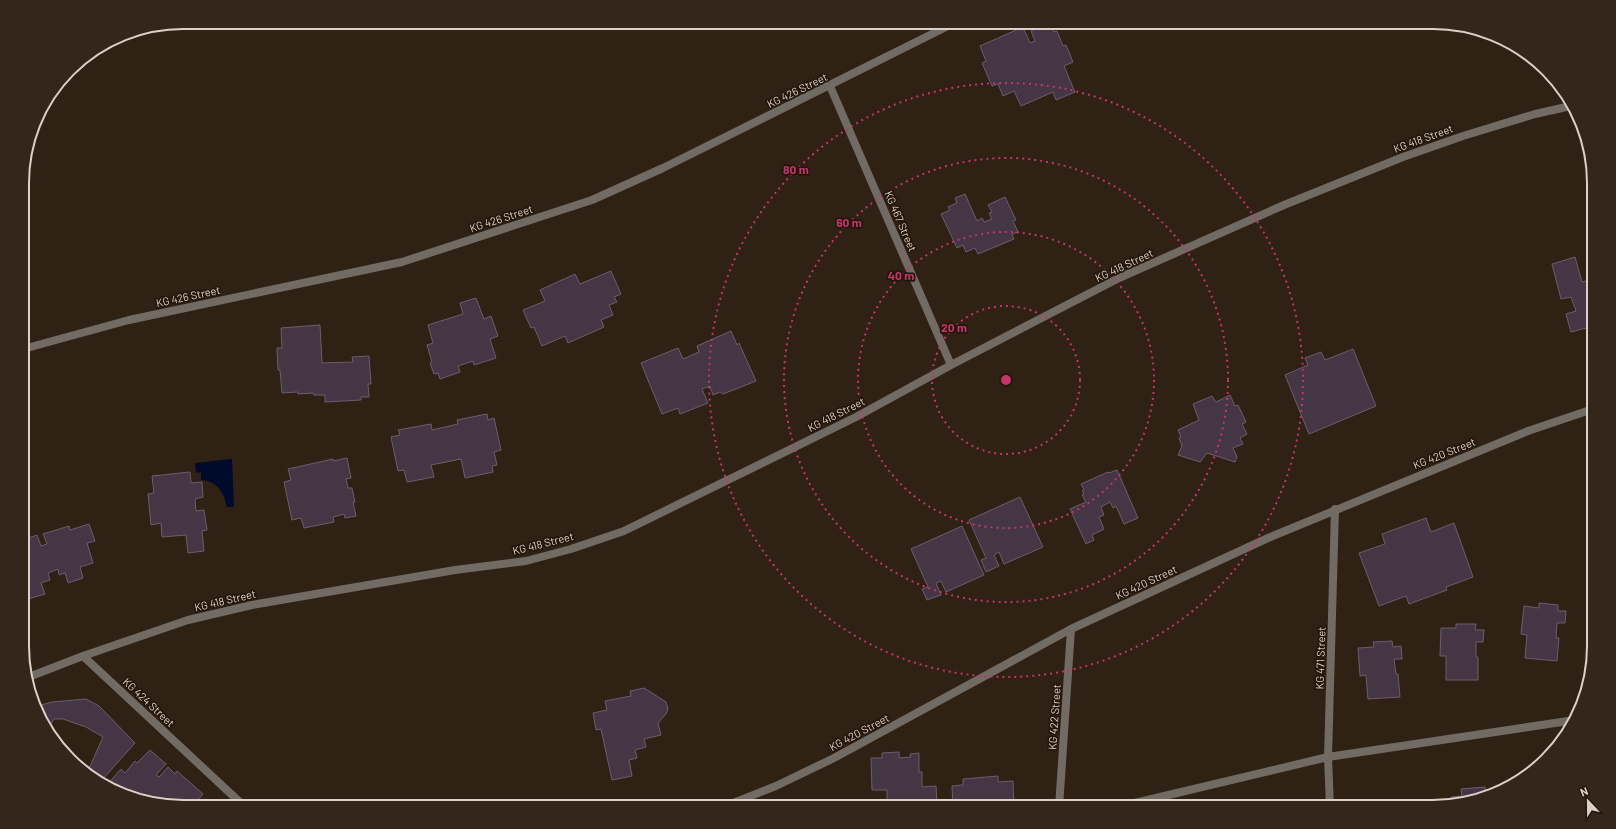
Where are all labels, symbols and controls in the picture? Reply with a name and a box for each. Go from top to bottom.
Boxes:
street label: KG 426 Street [765,70,829,110]
street label: KG 418 Street [1391,121,1455,155]
text: 80 m [783,162,809,176]
street label: KG 467 Street [882,189,920,253]
street label: KG 426 Street [468,202,534,234]
text: 60 m [836,215,862,229]
street label: KG 418 Street [1093,246,1155,284]
text: 40 m [888,268,914,282]
street label: KG 426 Street [155,283,221,309]
text: 20 m [941,320,967,334]
centre of rings [999,373,1013,387]
street label: KG 418 Street [805,394,867,434]
street label: KG 420 Street [1411,435,1477,471]
street label: KG 418 Street [511,529,575,557]
street label: KG 420 Street [1113,562,1179,602]
street label: KG 418 Street [193,587,257,613]
street label: KG 471 Street [1312,626,1328,690]
street label: KG 424 Street [121,675,177,729]
street label: KG 422 Street [1045,684,1063,750]
street label: KG 420 Street [827,711,891,753]
north arrow [1568,781,1608,821]
text: N [1578,784,1590,799]

